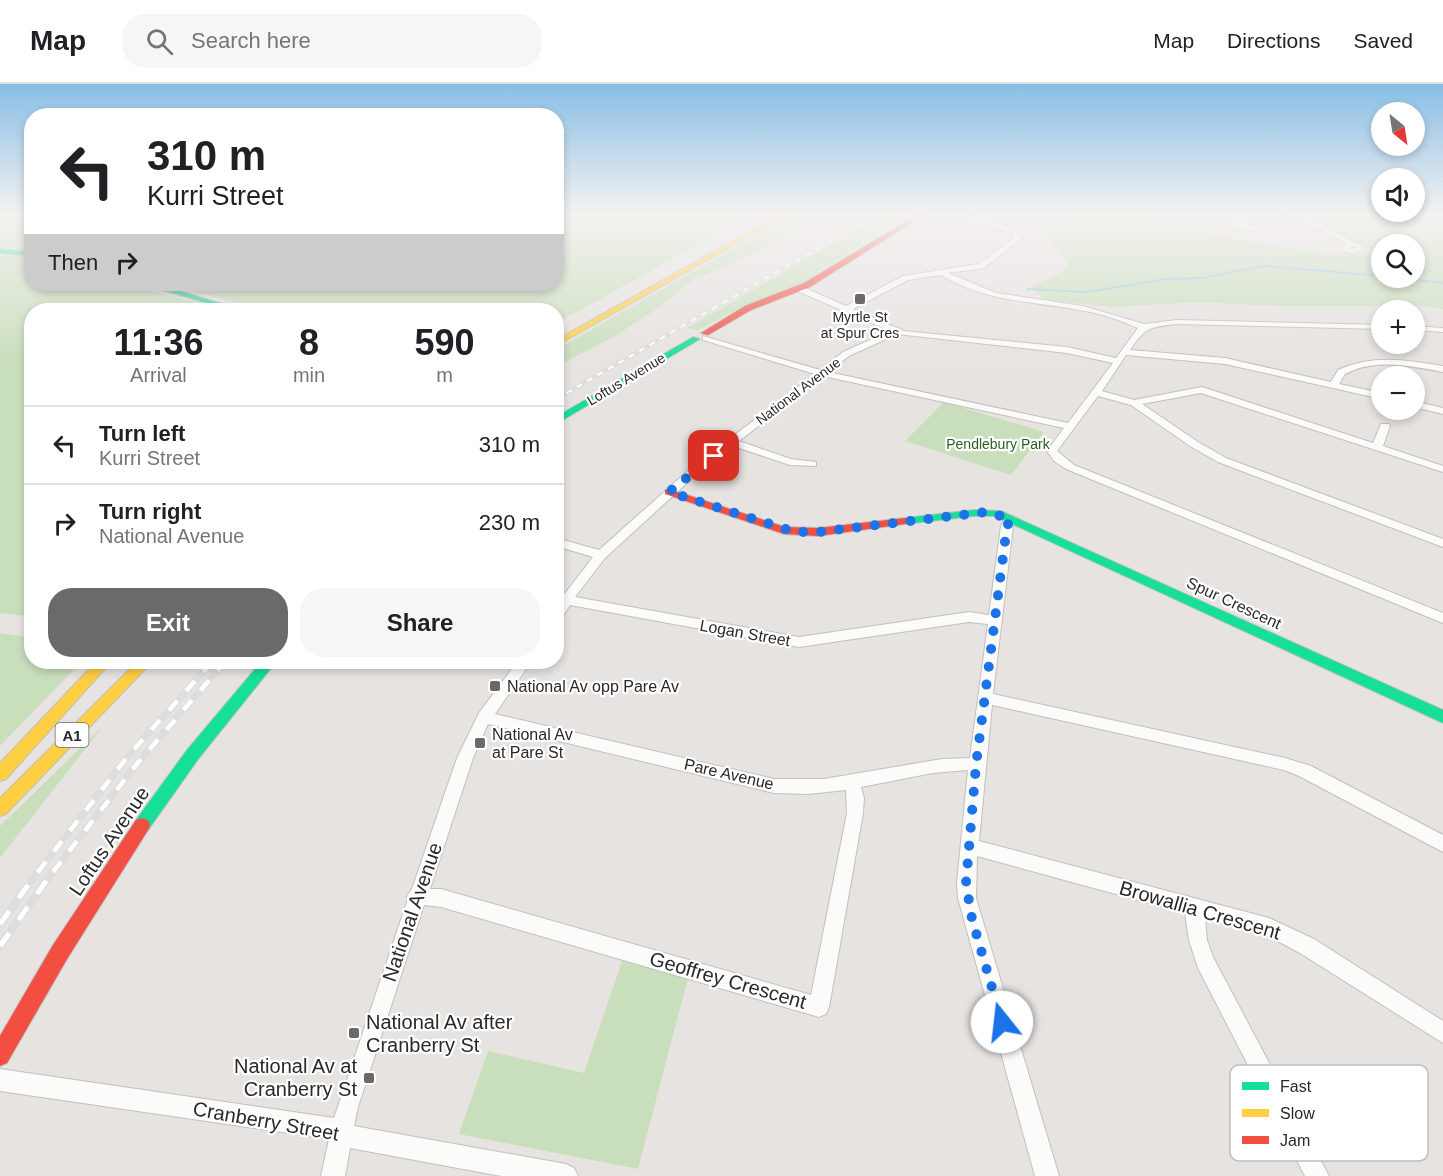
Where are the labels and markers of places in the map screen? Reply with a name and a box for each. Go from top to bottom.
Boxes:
marker: Myrtle St at Spur Cres [853,292,867,306]
place label: Myrtle St at Spur Cres [821,309,899,341]
pin [688,430,739,481]
place label: National Av opp Pare Av [507,678,679,695]
marker: National Av opp Pare Av [488,679,502,693]
place label: National Av at Pare St [492,726,573,761]
marker: National Av at Pare St [473,736,487,750]
place label: National Av after Cranberry St [366,1011,513,1056]
marker: National Av after Cranberry St [347,1026,361,1040]
place label: National Av at Cranberry St [234,1055,357,1100]
marker: National Av at Cranberry St [362,1071,376,1085]

